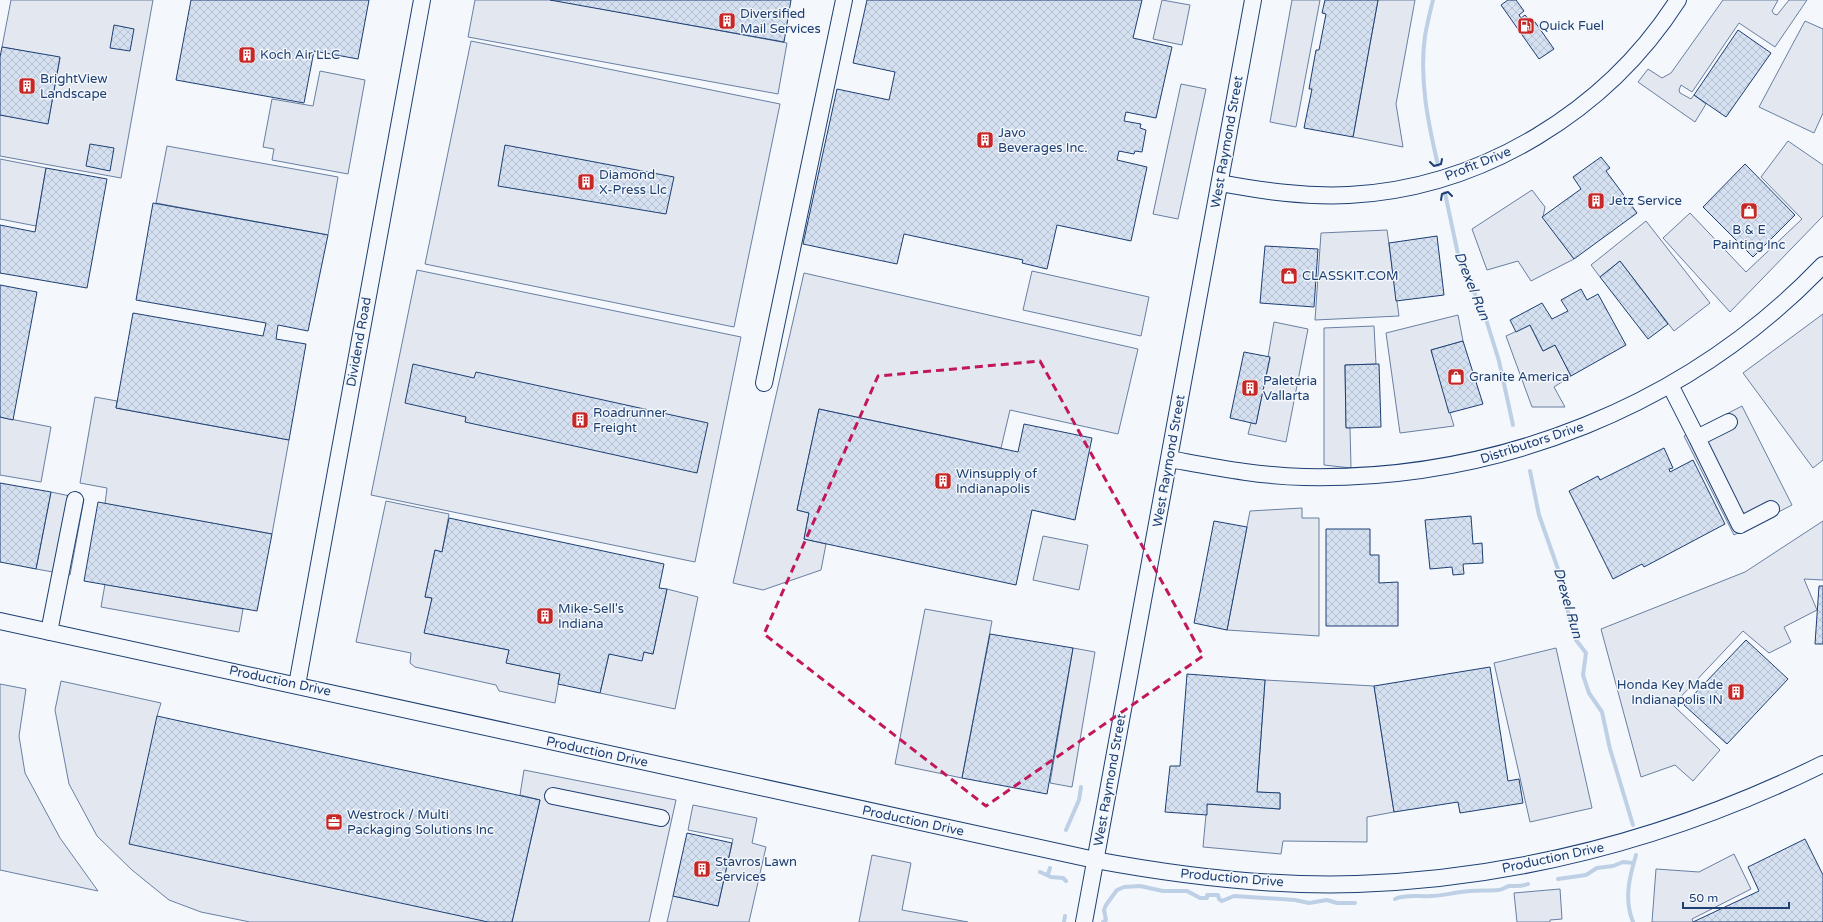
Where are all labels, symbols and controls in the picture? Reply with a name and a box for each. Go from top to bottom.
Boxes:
place label: Diversified Mail Services [740,6,821,37]
building icon: Diversified Mail Services [717,11,737,31]
fuel station icon: Quick Fuel [1516,16,1536,36]
place label: Quick Fuel [1539,18,1604,34]
building icon: Koch Air LLC [237,45,257,65]
place label: Koch Air LLC [260,47,340,63]
place label: BrightView Landscape [40,71,108,102]
street label: West Raymond Street [1207,74,1247,210]
building icon: BrightView Landscape [17,76,37,96]
place label: Javo Beverages Inc. [998,125,1088,156]
building icon: Javo Beverages Inc. [975,130,995,150]
street label: Profit Drive [1443,143,1513,185]
place label: Diamond X-Press Llc [599,167,667,198]
building icon: Diamond X-Press Llc [576,172,596,192]
building icon: Jetz Service [1586,191,1606,211]
place label: Jetz Service [1609,193,1682,209]
shop icon: B & E Painting Inc [1739,201,1759,221]
place label: B & E Painting Inc [1713,222,1785,253]
water label: Drexel Run [1450,249,1494,323]
shop icon: CLASSKIT.COM [1279,266,1299,286]
place label: CLASSKIT.COM [1302,268,1399,284]
street label: Dividend Road [343,296,375,388]
shop icon: Granite America [1446,367,1466,387]
place label: Granite America [1469,369,1569,385]
place label: Paleteria Vallarta [1263,373,1317,404]
building icon: Paleteria Vallarta [1240,378,1260,398]
street label: West Raymond Street [1149,393,1189,529]
place label: Roadrunner Freight [593,405,667,436]
building icon: Roadrunner Freight [570,410,590,430]
street label: Distributors Drive [1478,419,1586,467]
place label: Winsupply of Indianapolis [956,466,1037,497]
building icon: Winsupply of Indianapolis [933,471,953,491]
water label: Drexel Run [1550,566,1586,641]
place label: Mike-Sell's Indiana [558,601,624,632]
building icon: Mike-Sell's Indiana [535,606,555,626]
street label: Production Drive [228,662,332,700]
place label: Honda Key Made Indianapolis IN [1617,677,1723,708]
building icon: Honda Key Made Indianapolis IN [1726,682,1746,702]
street label: West Raymond Street [1090,712,1130,848]
street label: Production Drive [545,733,649,771]
street label: Production Drive [861,802,965,840]
place label: Westrock / Multi Packaging Solutions Inc [347,807,494,838]
office icon: Westrock / Multi Packaging Solutions Inc [324,812,344,832]
street label: Production Drive [1501,839,1605,877]
place label: Stavros Lawn Services [715,854,797,885]
building icon: Stavros Lawn Services [692,859,712,879]
street label: Production Drive [1180,866,1284,890]
scale bar [1683,884,1789,910]
text: 50 m [1689,891,1718,905]

